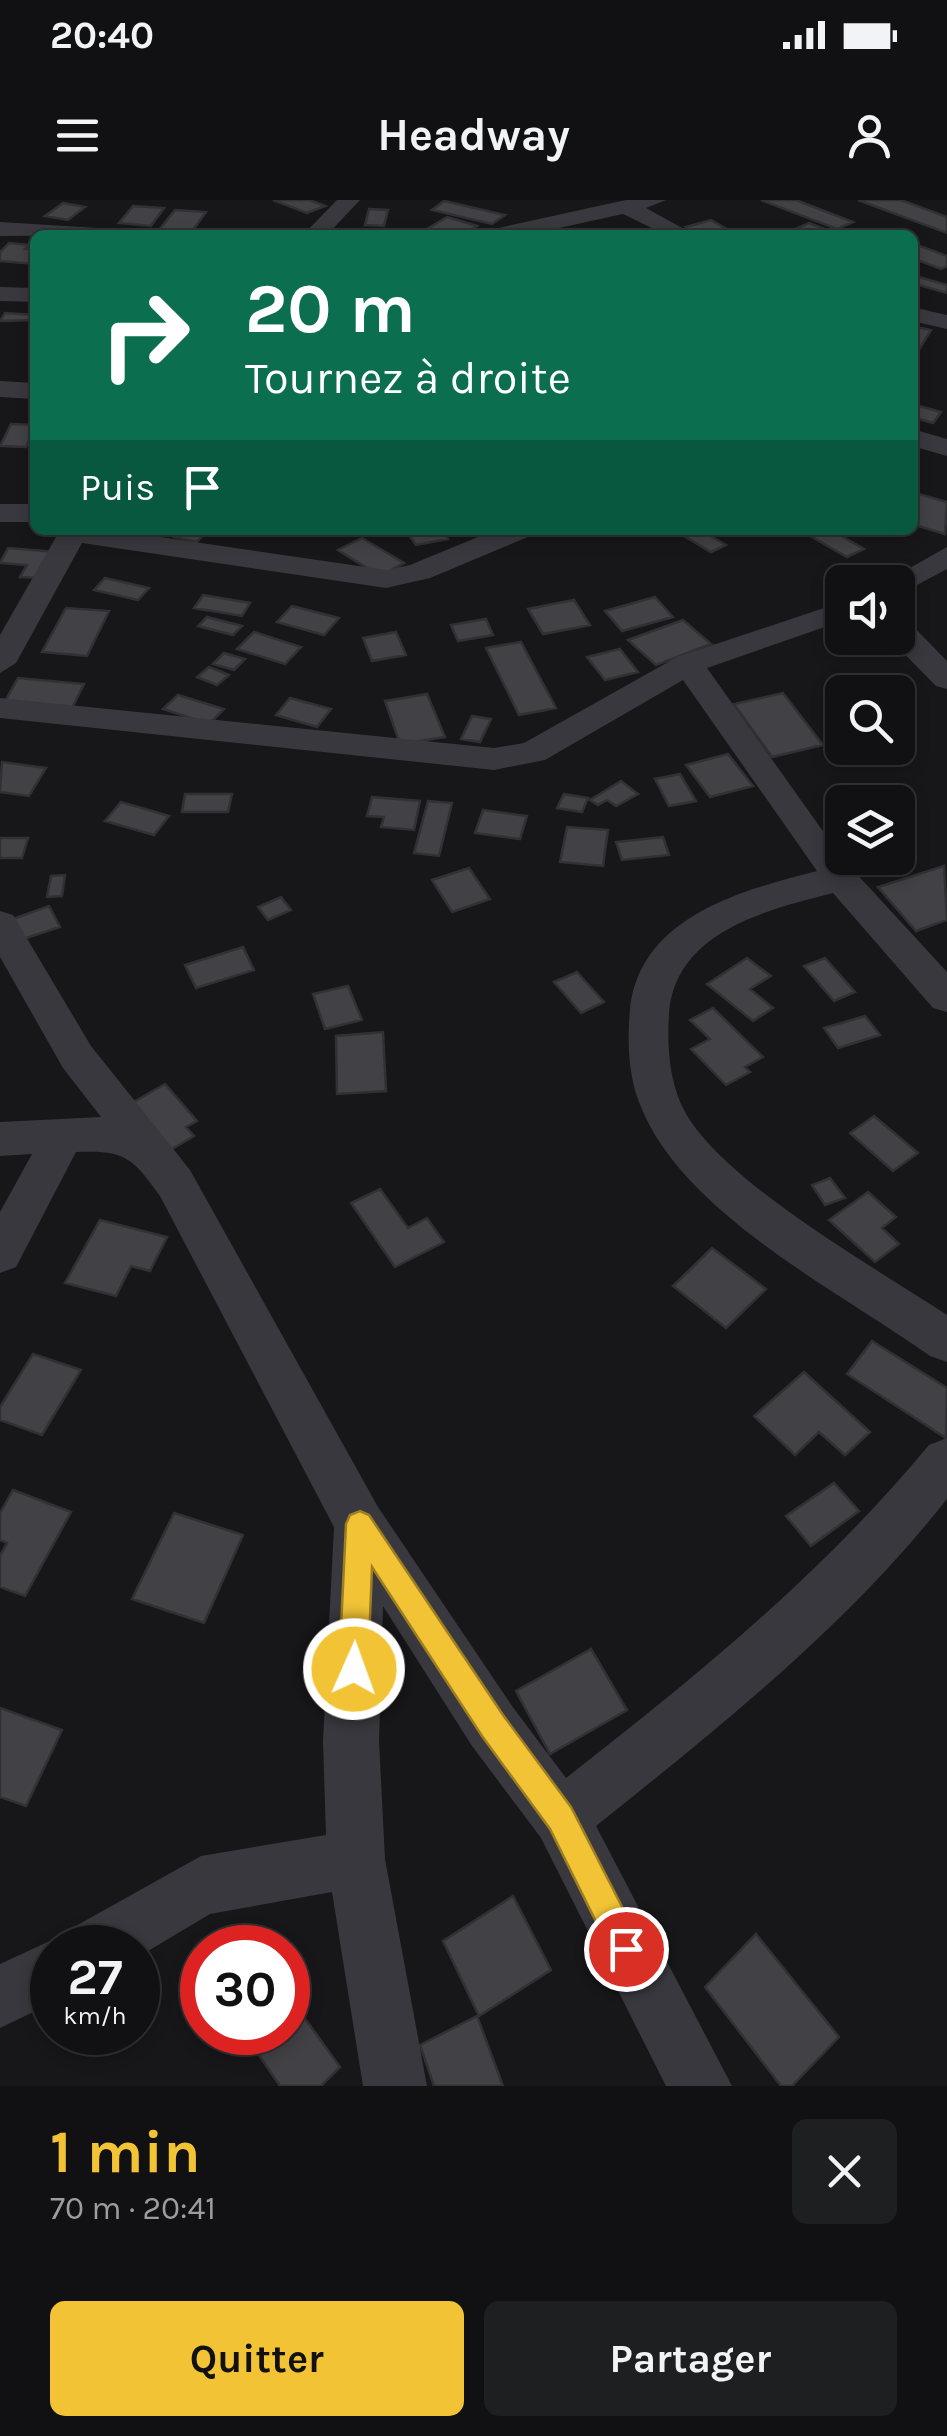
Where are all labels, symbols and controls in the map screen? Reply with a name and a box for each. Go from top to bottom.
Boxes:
text: 20:40 [50,13,154,58]
icon: menu [50,108,105,163]
icon: person [842,108,897,163]
text: Headway [377,109,570,161]
text: 20 m [245,268,416,350]
icon: right [80,270,210,400]
text: Tournez à droite [245,352,571,404]
icon: arrive [175,460,230,515]
text: Puis [80,465,155,510]
map controls [825,565,915,875]
button: sound [825,565,915,655]
button: search [825,675,915,765]
button: layers [825,785,915,875]
position arrow [302,1617,406,1721]
pin [584,1907,669,1992]
icon: arrive [599,1922,654,1977]
speed limit sign: 30 [180,1925,310,2055]
text: 27 [67,1948,123,2007]
text: km/h [63,2001,127,2030]
text: 1 min [50,2117,201,2187]
button: close [792,2119,897,2224]
text: 70 m · 20:41 [50,2190,216,2227]
button: Quitter [50,2301,464,2416]
button: Partager [484,2301,897,2416]

